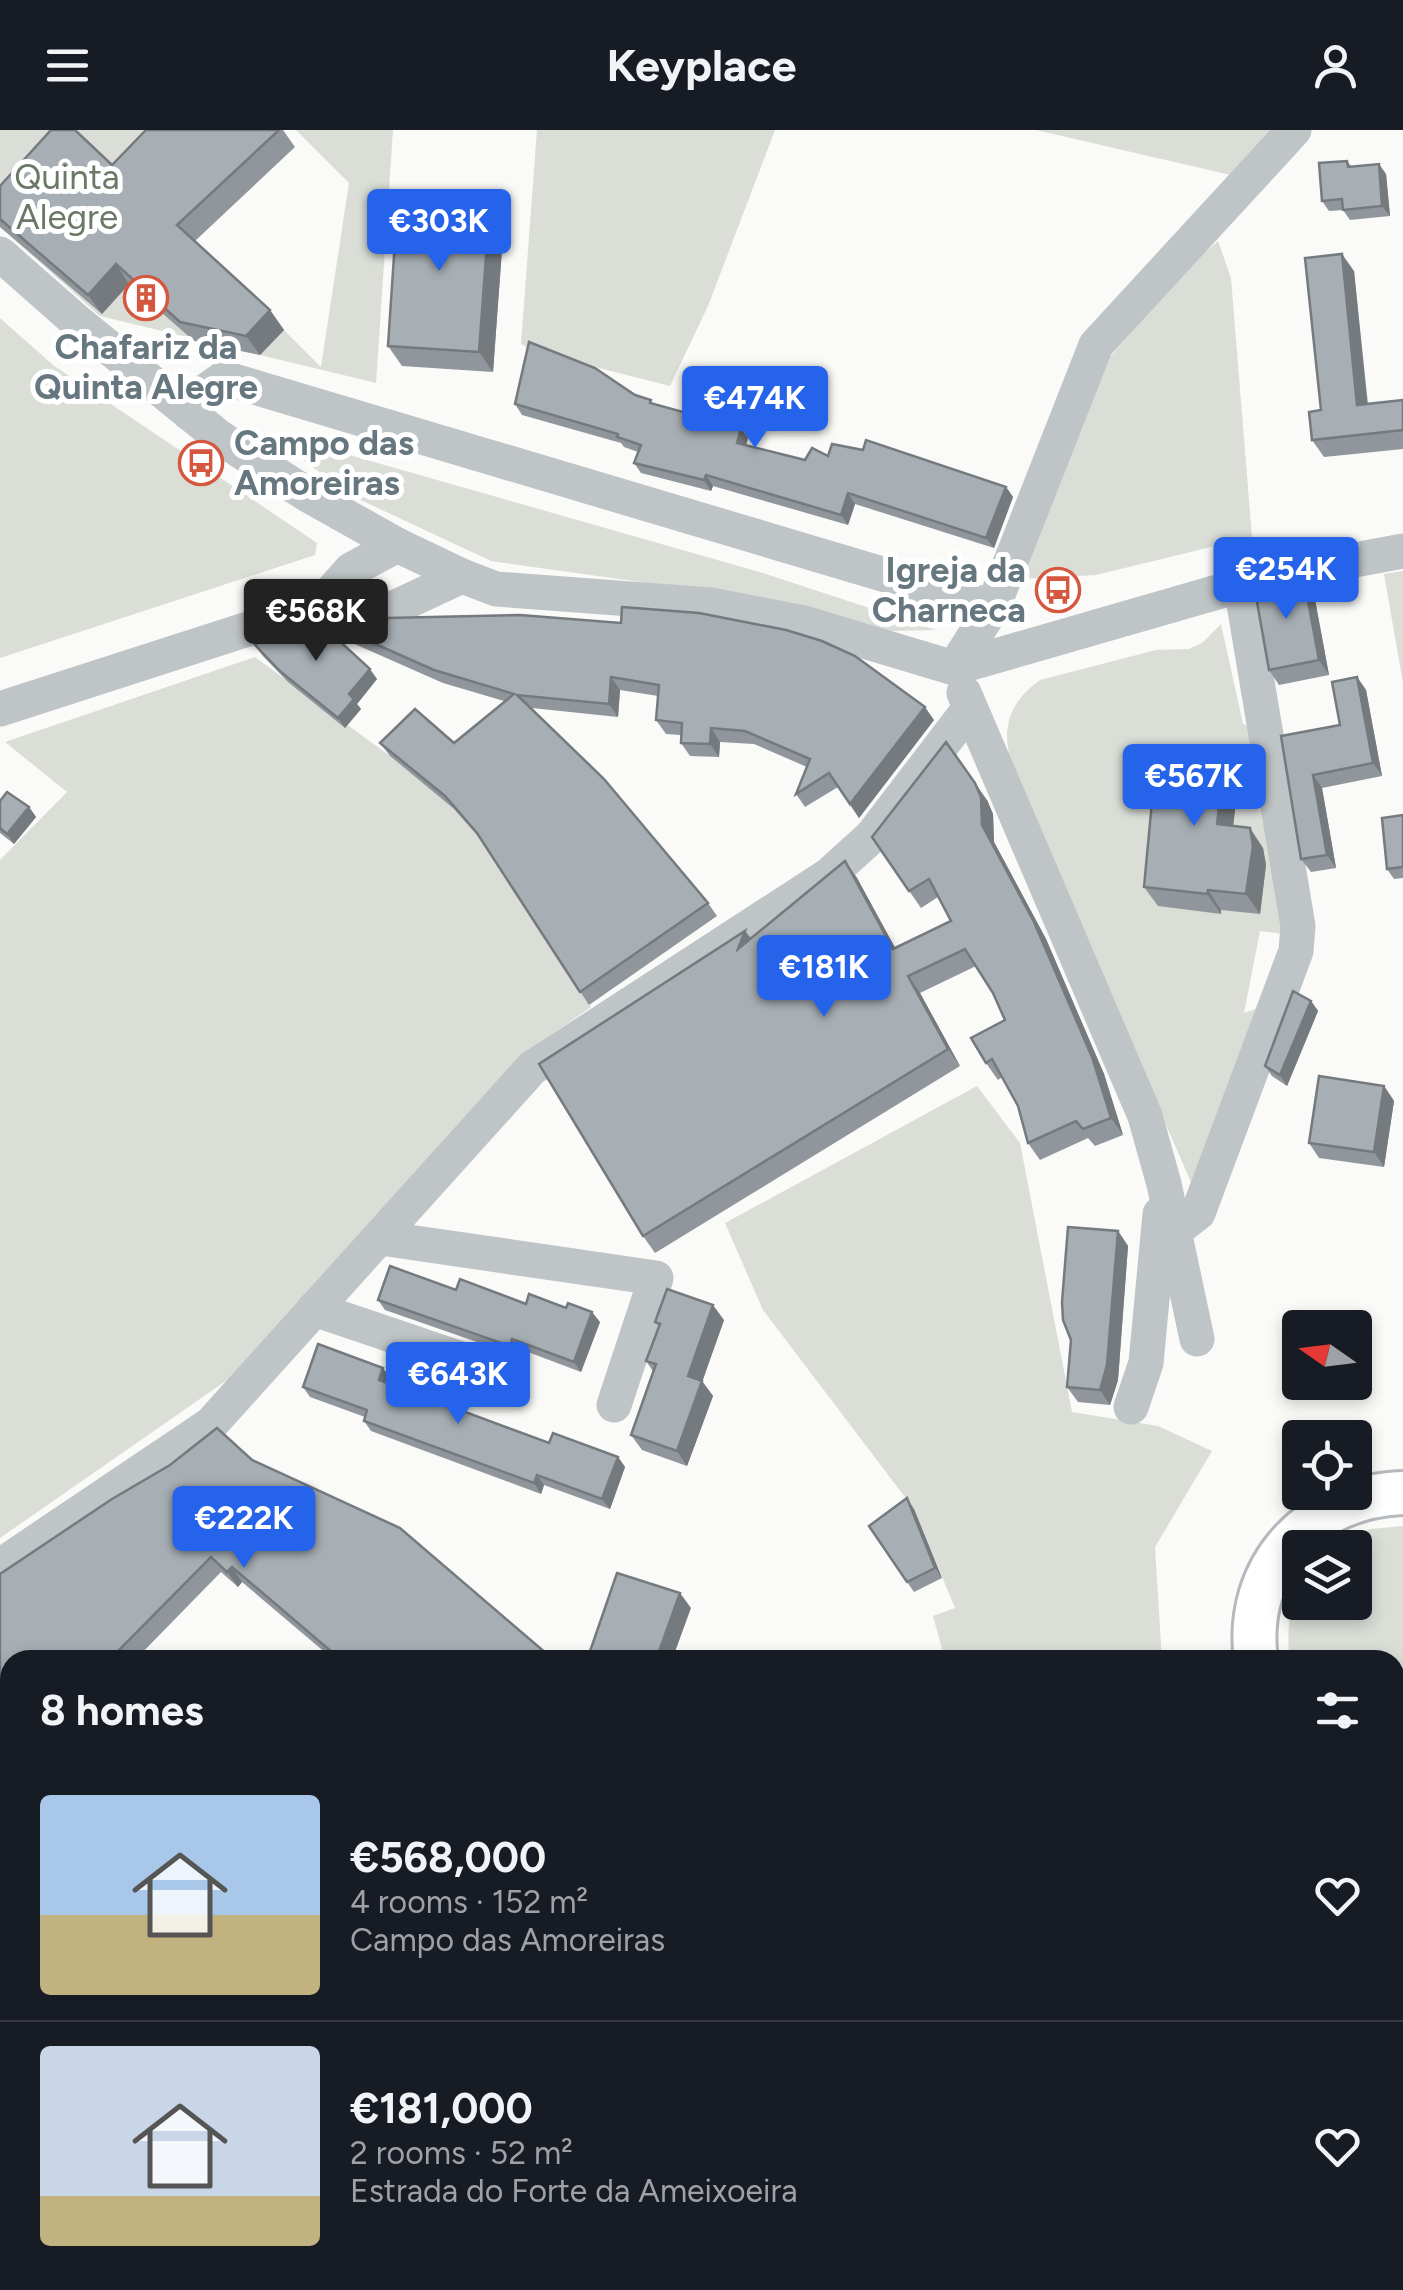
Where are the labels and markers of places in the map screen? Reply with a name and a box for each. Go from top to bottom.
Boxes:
pin: €303K [369,189,509,274]
building icon: Chafariz da Quinta Alegre [123,275,169,321]
place label: Chafariz da Quinta Alegre [34,326,258,408]
pin: €474K [685,366,825,451]
place label: Campo das Amoreiras [234,422,414,504]
bus stop icon: Campo das Amoreiras [178,440,224,486]
pin: €254K [1216,537,1356,622]
place label: Igreja da Charneca [872,549,1026,631]
bus stop icon: Igreja da Charneca [1035,567,1081,613]
pin: €568K [246,579,386,664]
pin: €567K [1124,744,1264,829]
pin: €181K [754,935,894,1020]
pin: €643K [388,1342,528,1427]
pin: €222K [174,1486,314,1571]

